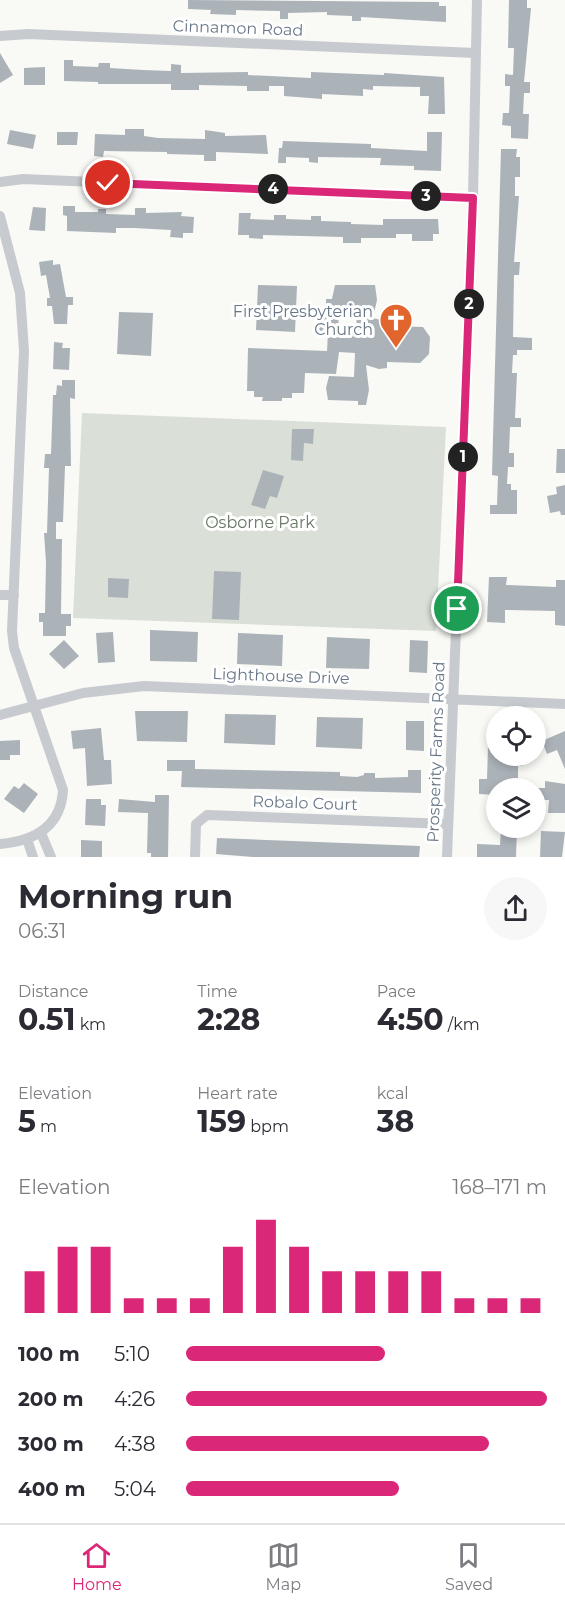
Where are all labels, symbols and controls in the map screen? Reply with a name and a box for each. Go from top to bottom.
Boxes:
street label: Cinnamon Road [172,16,304,40]
pin [82,157,133,208]
icon: check [91,166,124,199]
pin: 4 [258,174,288,204]
text: 4 [267,179,279,198]
pin: 3 [411,181,441,211]
text: 3 [421,186,431,205]
pin: 2 [454,289,484,319]
text: 2 [464,294,474,313]
place label: First Presbyterian Church [233,302,373,339]
church icon: First Presbyterian Church [378,302,414,349]
pin: 1 [448,442,478,472]
text: 1 [460,447,466,466]
park label: Osborne Park [205,513,315,532]
pin [431,583,482,634]
icon: arrive [440,592,473,625]
street label: Prosperity Farms Road [423,661,449,843]
street label: Lighthouse Drive [212,664,350,688]
map controls [486,706,546,838]
button: locate [486,706,546,766]
button: layers [486,778,546,838]
street label: Robalo Court [252,792,358,814]
text: Morning run [18,876,233,916]
button: share [484,877,547,940]
text: 06:31 [18,919,66,943]
text: Distance [18,982,88,1001]
text: Time [197,982,237,1001]
text: Pace [377,982,416,1001]
text: 0.51 [18,1001,75,1038]
text: 2:28 [197,1001,260,1038]
text: 4:50 [377,1001,444,1038]
text: km [75,1015,106,1034]
text: /km [444,1015,480,1034]
text: Elevation [18,1084,92,1103]
text: Heart rate [197,1084,278,1103]
text: kcal [377,1084,409,1103]
text: 5 [18,1103,36,1140]
text: 159 [197,1103,246,1140]
text: 38 [377,1103,414,1140]
text: m [36,1117,57,1136]
text: bpm [246,1117,289,1136]
text: Elevation [18,1175,110,1199]
text: 168–171 m [452,1175,547,1199]
text: 100 m [18,1342,80,1366]
text: 5:10 [114,1342,150,1366]
text: 200 m [18,1387,84,1411]
text: 4:26 [114,1387,155,1411]
text: 300 m [18,1432,84,1456]
text: 4:38 [114,1432,156,1456]
text: 400 m [18,1477,86,1501]
text: 5:04 [114,1477,156,1501]
tab: Home [72,1539,122,1594]
tab: Map [266,1539,301,1594]
tab: Saved [445,1539,493,1594]

